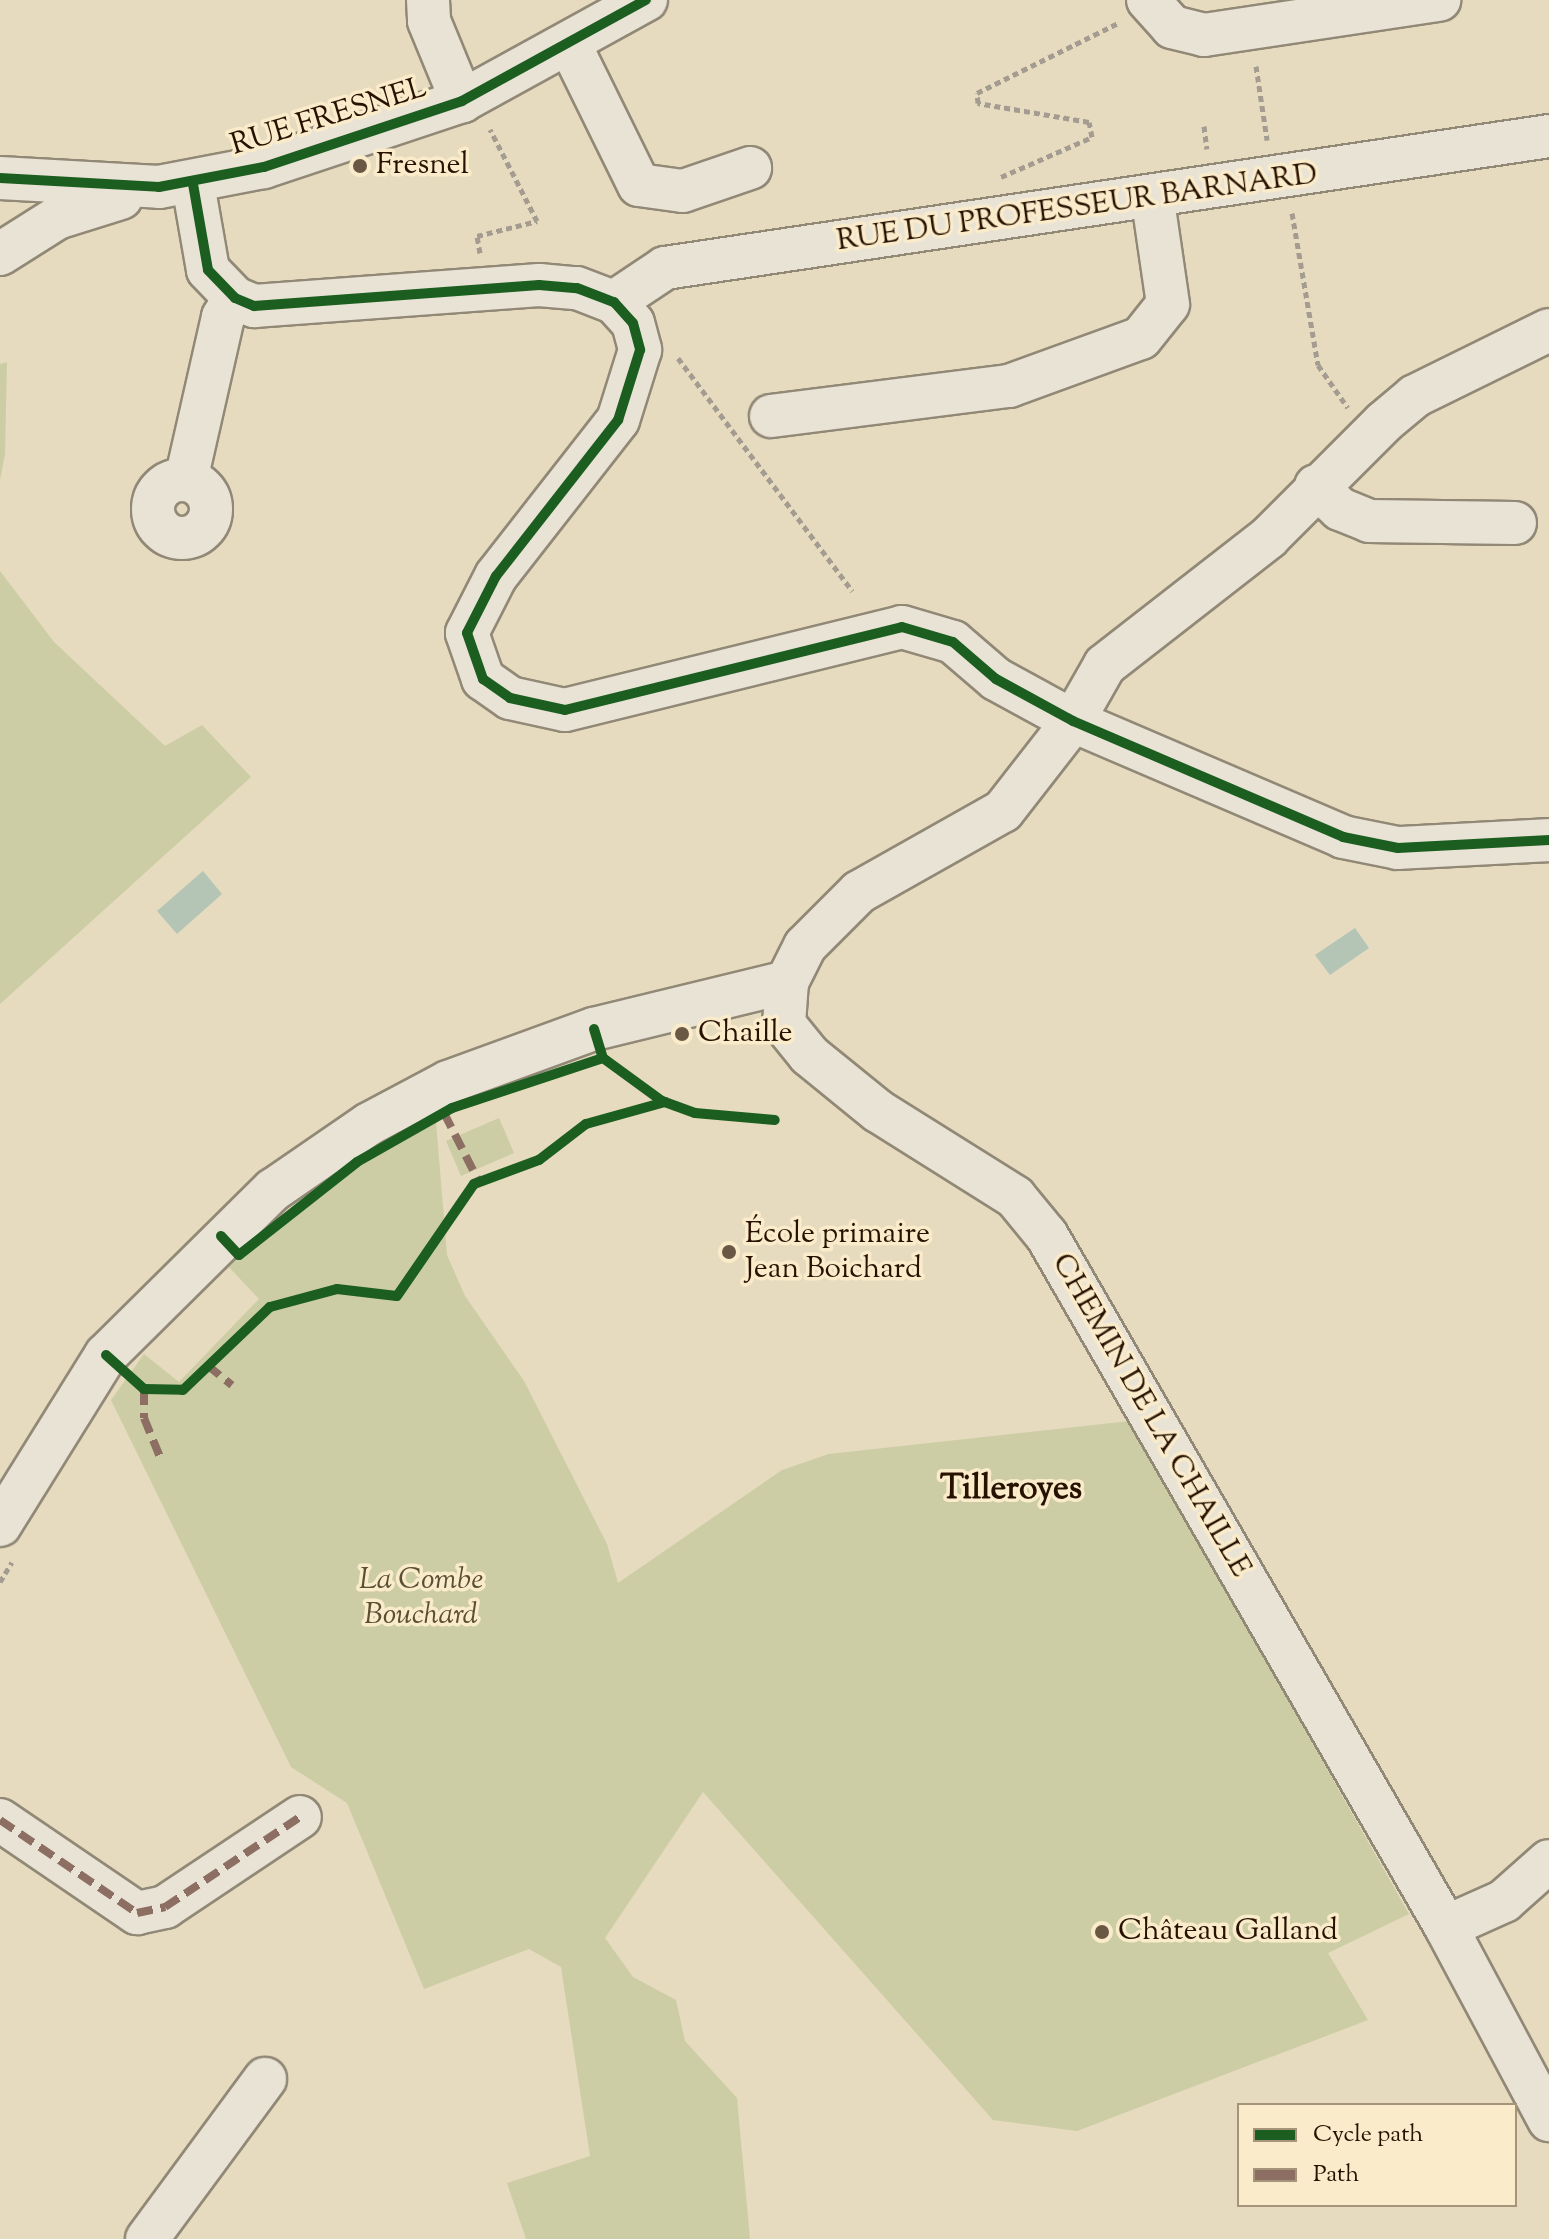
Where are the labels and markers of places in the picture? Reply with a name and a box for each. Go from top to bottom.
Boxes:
place label: Fresnel [376,148,469,184]
marker: Fresnel [351,157,369,175]
place label: Chaille [698,1016,793,1052]
marker: Chaille [673,1025,691,1043]
place label: École primaire Jean Boichard [745,1217,930,1288]
marker: École primaire Jean Boichard [720,1243,738,1261]
place label: Château Galland [1118,1914,1338,1950]
marker: Château Galland [1093,1923,1111,1941]

